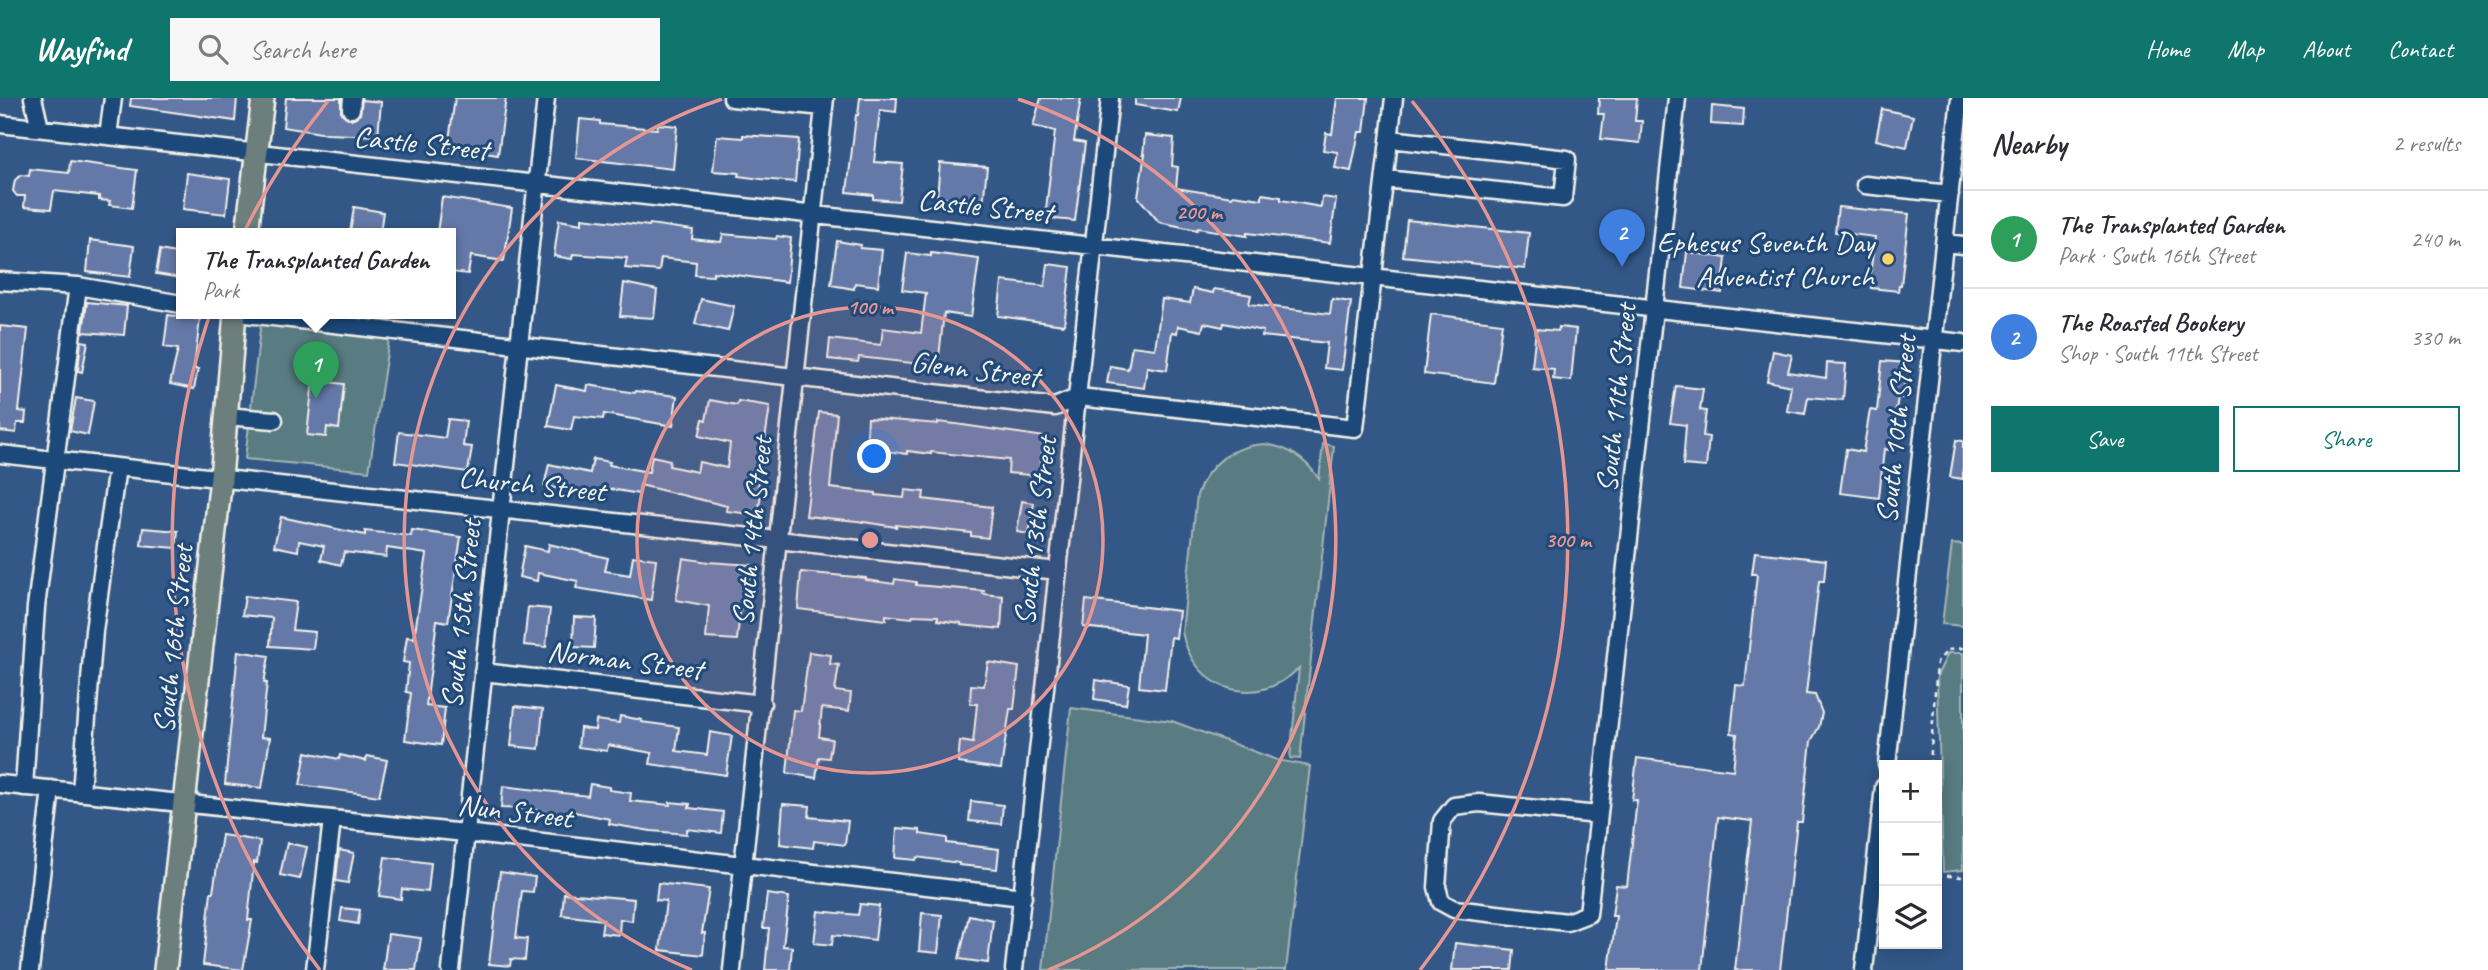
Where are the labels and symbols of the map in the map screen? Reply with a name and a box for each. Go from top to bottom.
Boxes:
street label: Castle Street [352,117,494,169]
street label: Castle Street [916,180,1058,232]
text: 200 m [1176,199,1224,225]
pin: 2 [1599,209,1645,267]
place label: Ephesus Seventh Day Adventist Church [1657,223,1877,295]
marker: Ephesus Seventh Day Adventist Church [1880,251,1896,267]
text: 100 m [847,294,895,320]
street label: South 11th Street [1587,299,1645,494]
street label: South 10th Street [1867,330,1925,525]
pin: 1 [293,341,339,399]
street label: Glenn Street [909,342,1045,396]
street label: South 14th Street [723,432,781,627]
street label: South 13th Street [1005,432,1066,627]
your location [857,439,891,473]
street label: Church Street [457,457,610,511]
street label: South 15th Street [432,515,490,710]
text: 300 m [1545,527,1593,553]
centre of rings [858,528,882,552]
street label: South 16th Street [144,540,202,735]
street label: Norman Street [545,632,709,689]
street label: Nun Street [456,785,577,837]

